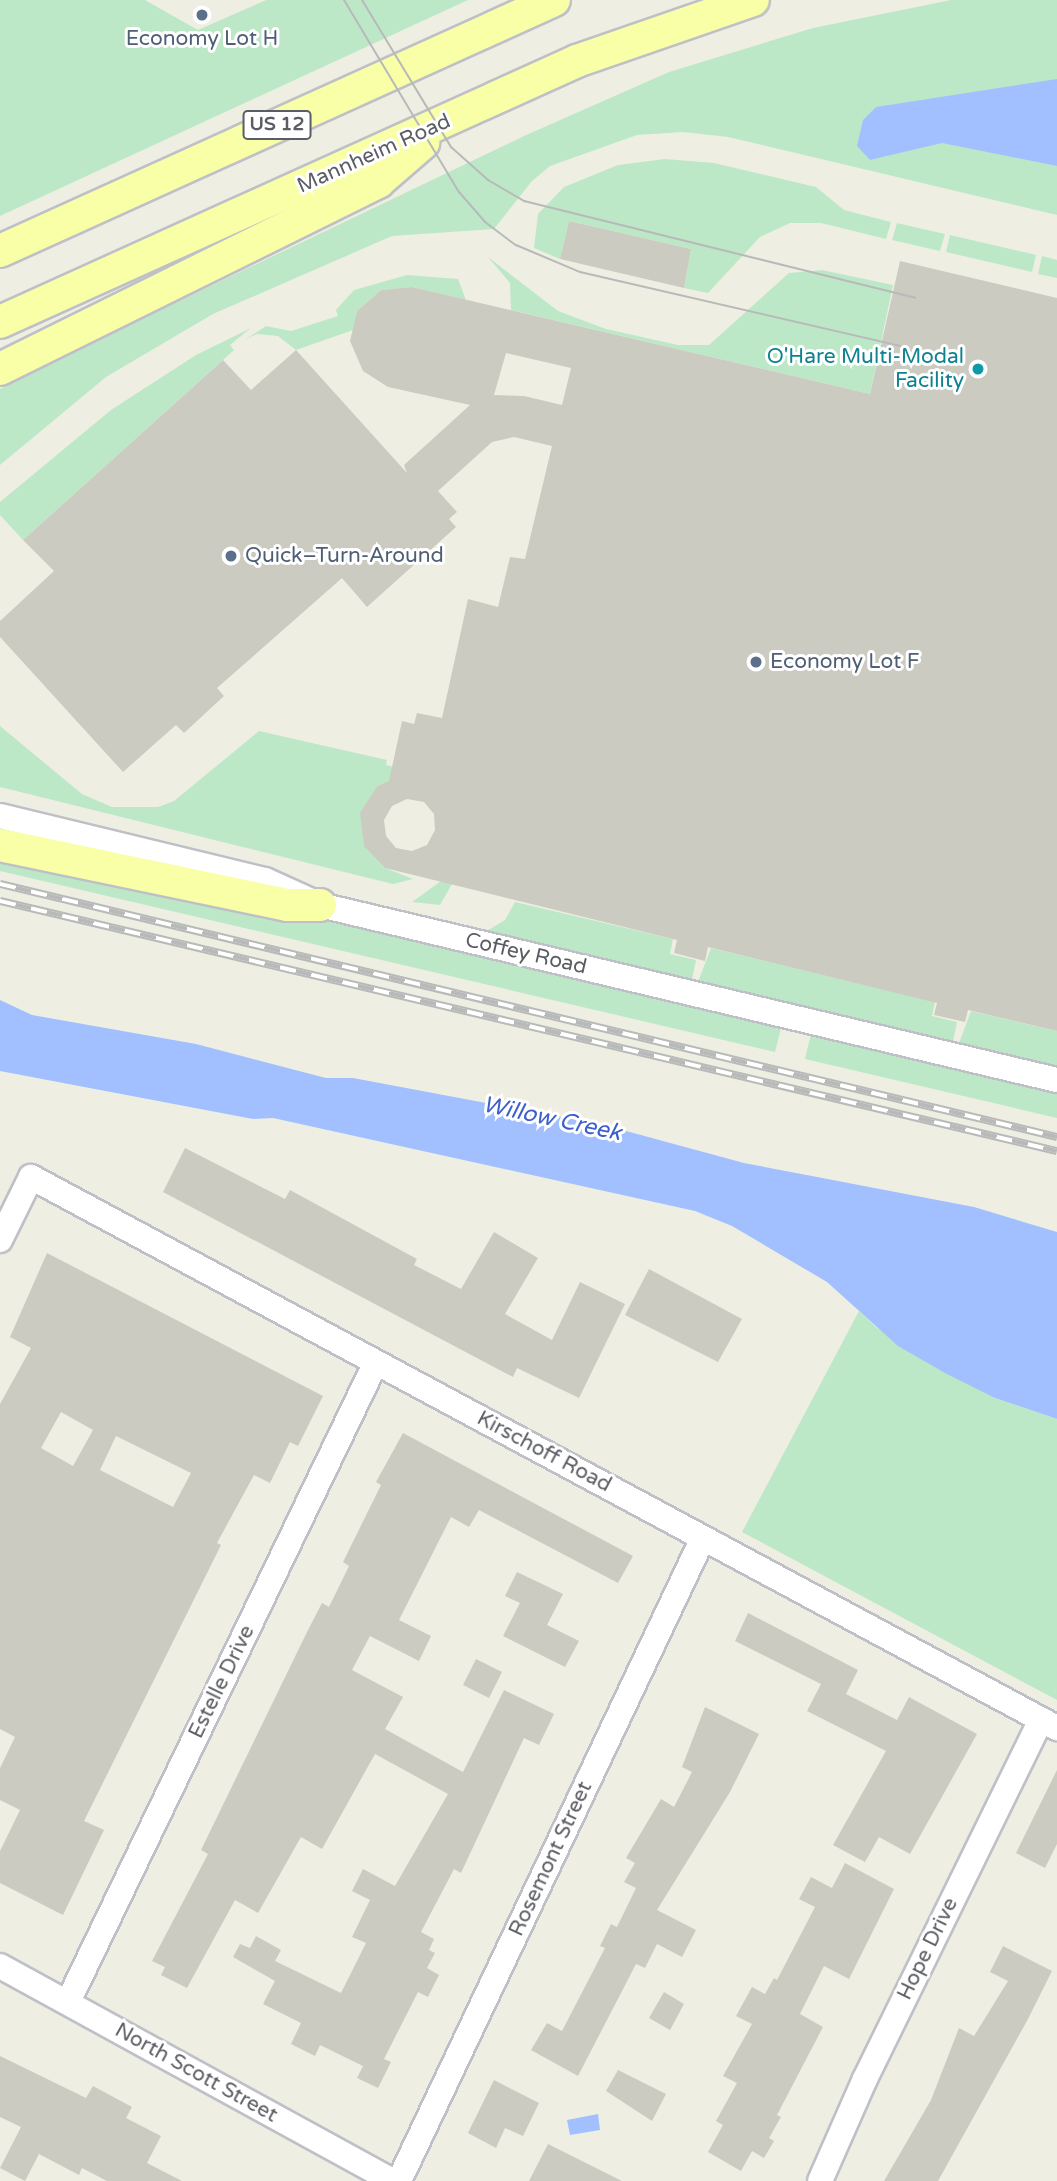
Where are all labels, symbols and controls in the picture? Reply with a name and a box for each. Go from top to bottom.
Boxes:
marker: Economy Lot H [194,7,210,23]
place label: Economy Lot H [126,26,278,52]
street label: Mannheim Road [293,109,455,199]
road number: US 12 [242,110,312,140]
place label: O'Hare Multi-Modal Facility [767,344,964,394]
marker: O'Hare Multi-Modal Facility [970,361,986,377]
place label: Quick–Turn-Around [245,543,444,569]
marker: Quick–Turn-Around [223,548,239,564]
place label: Economy Lot F [770,649,919,675]
marker: Economy Lot F [748,654,764,670]
street label: Coffey Road [463,928,589,980]
water label: Willow Creek [480,1091,624,1147]
street label: Kirschoff Road [473,1406,615,1498]
street label: Estelle Drive [184,1621,260,1743]
street label: Rosemont Street [504,1778,598,1940]
street label: Hope Drive [892,1894,964,2004]
street label: North Scott Street [110,2018,282,2128]

